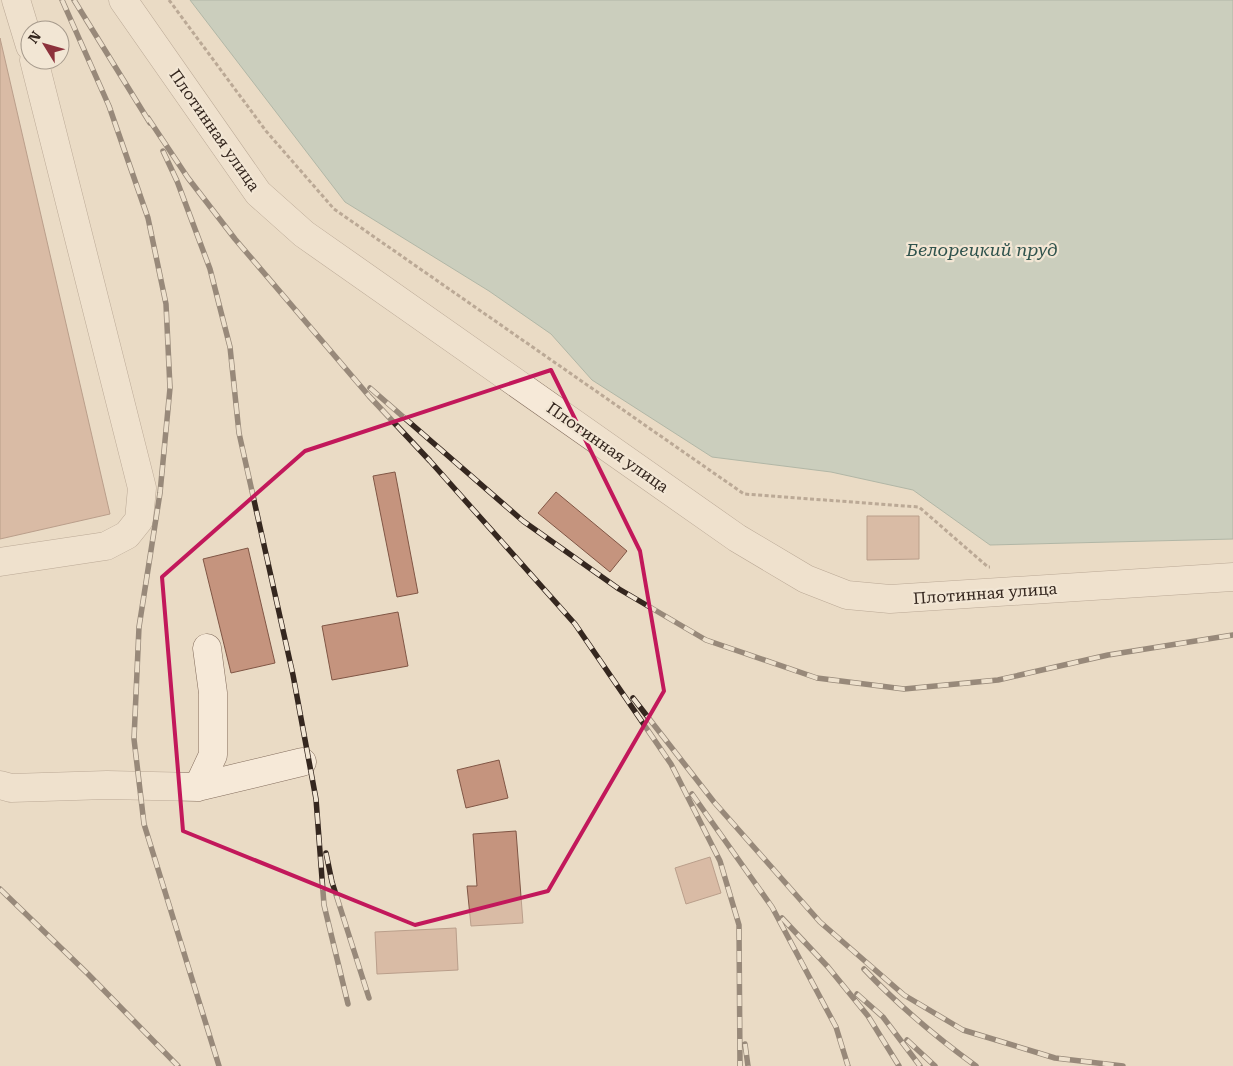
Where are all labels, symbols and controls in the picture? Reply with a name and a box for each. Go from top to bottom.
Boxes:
north arrow [20,20,70,70]
text: N [25,28,44,46]
street label: Плотинная улица [165,66,264,195]
water label: Белорецкий пруд [905,239,1058,260]
street label: Плотинная улица [543,398,673,497]
street label: Плотинная улица [912,579,1058,608]

